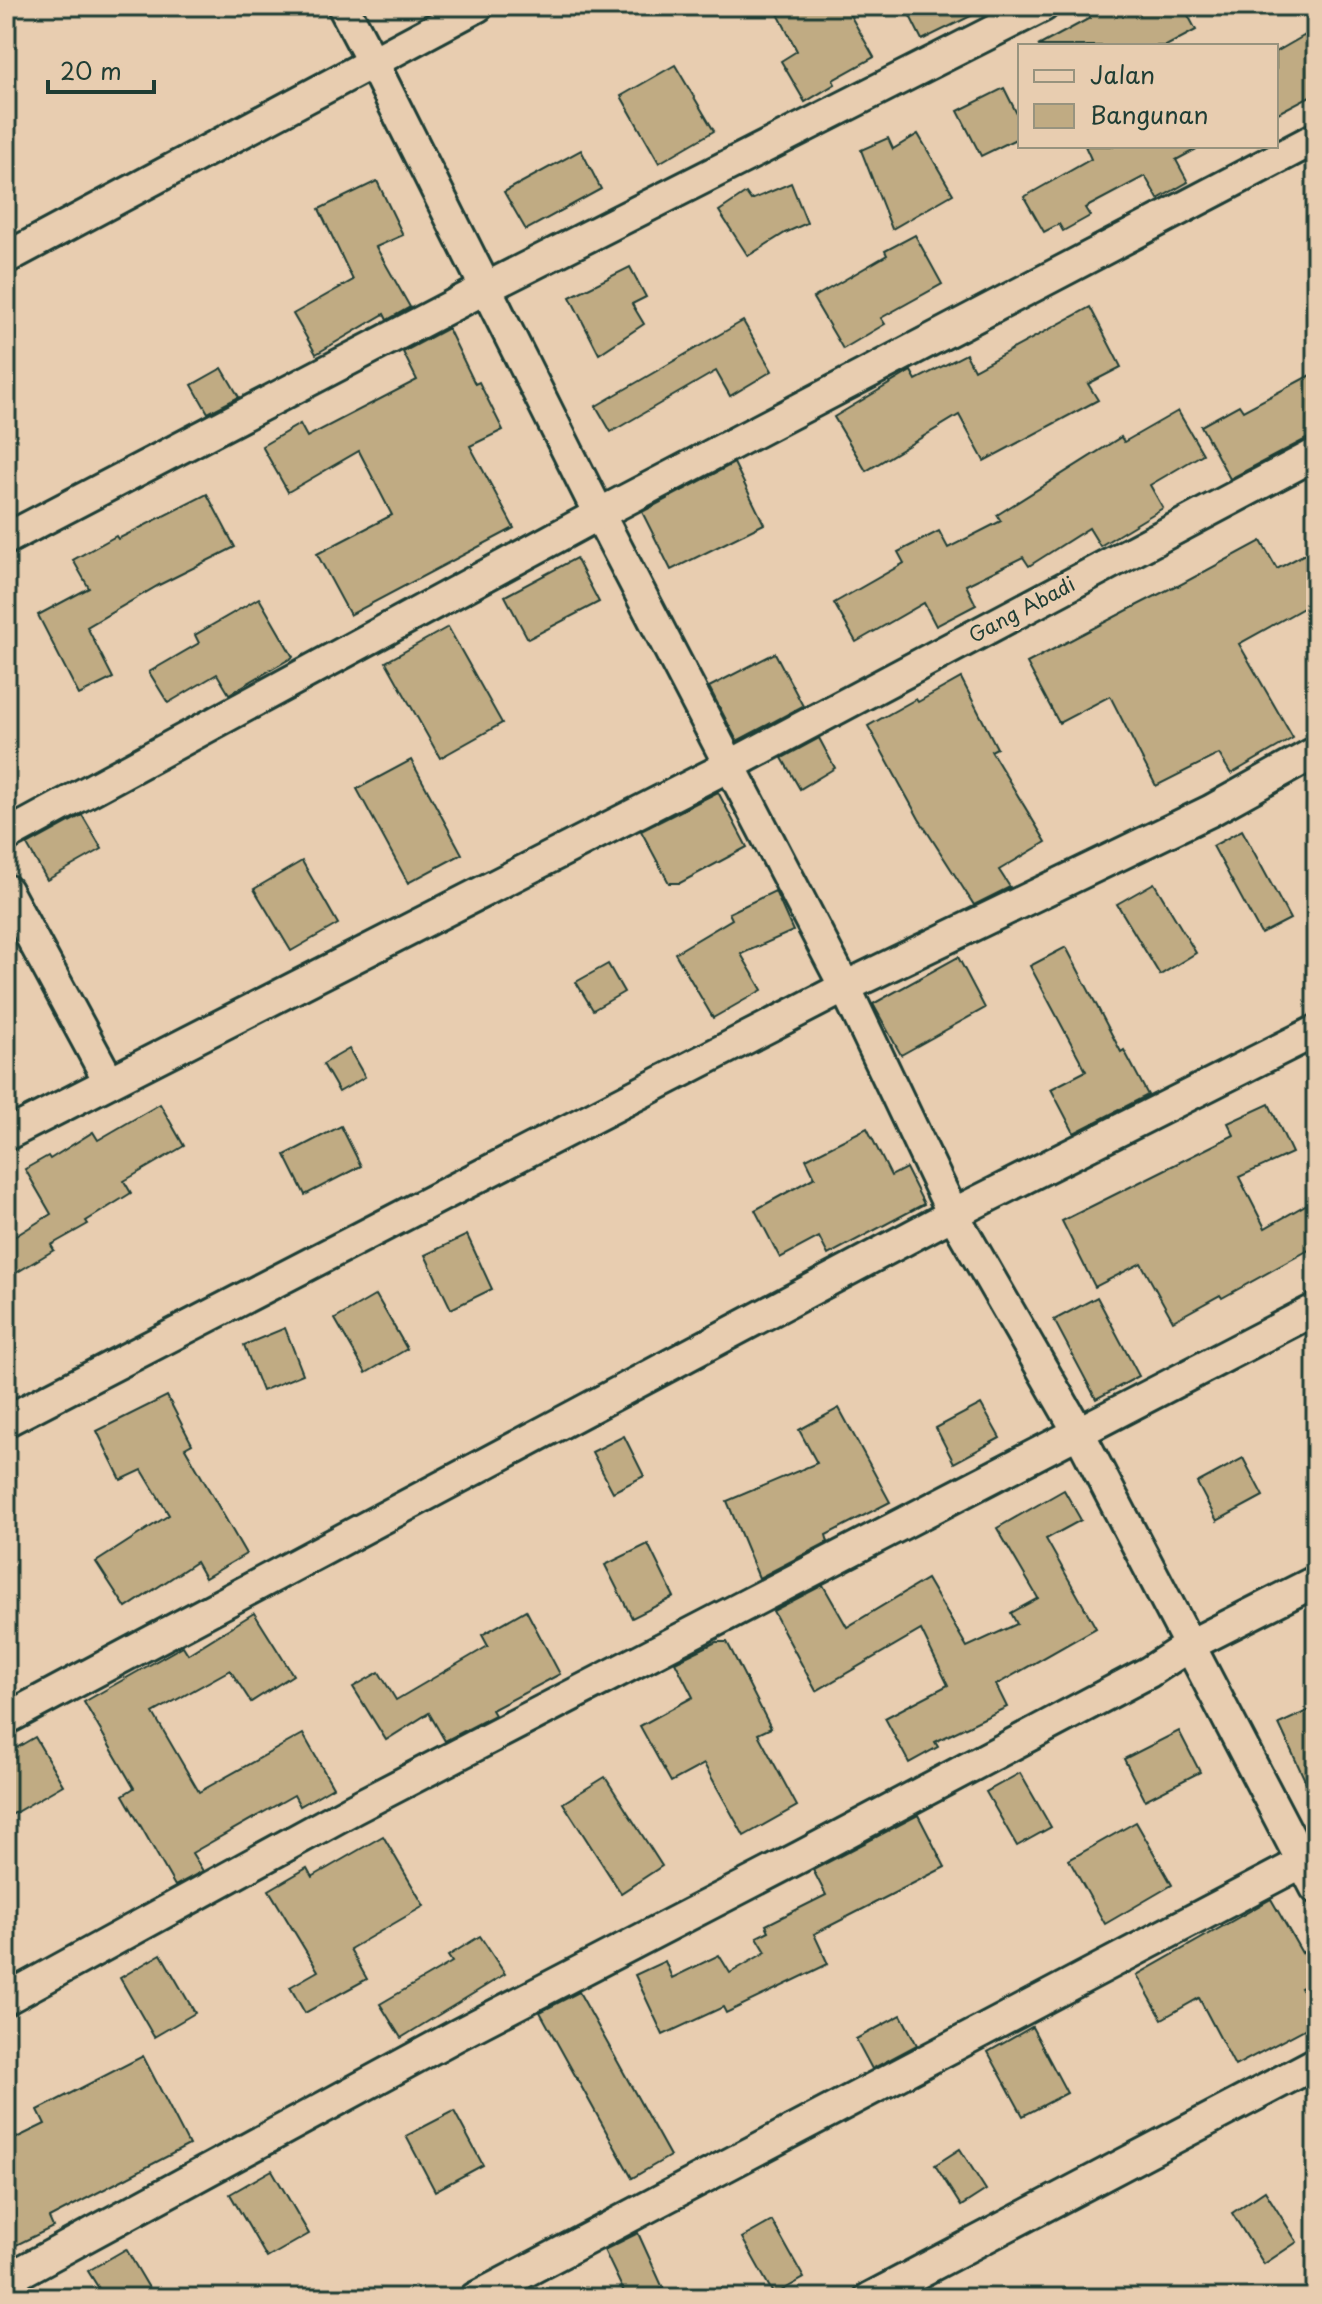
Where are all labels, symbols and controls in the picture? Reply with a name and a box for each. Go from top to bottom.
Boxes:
scale bar [48,44,154,94]
legend [1018,44,1278,148]
text: 20 m [60,52,122,88]
text: Jalan [1090,56,1155,92]
text: Bangunan [1090,96,1209,132]
street label: Gang Abadi [963,568,1080,650]

